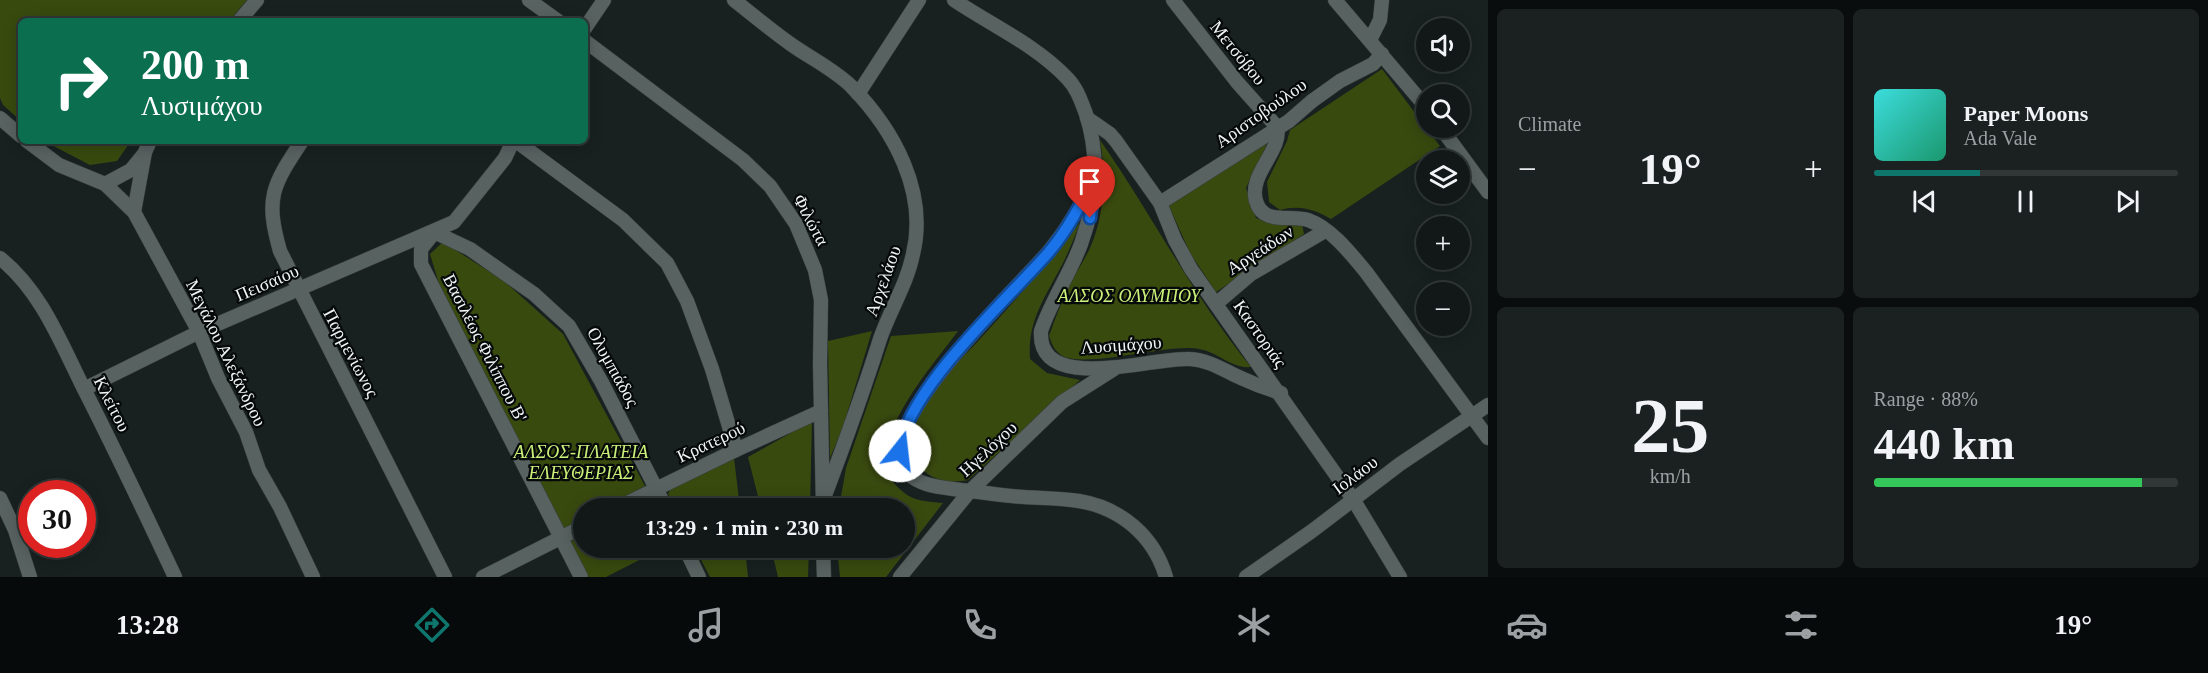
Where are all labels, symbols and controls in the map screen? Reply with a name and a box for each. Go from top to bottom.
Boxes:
street label: Μετσόβου [1206,17,1270,89]
map controls [1416,18,1470,336]
button: sound [1416,18,1470,72]
icon: right [42,42,120,120]
text: 200 m [141,42,250,88]
street label: Αριστοβούλου [1212,74,1310,152]
button: search [1416,84,1470,138]
text: Λυσιμάχου [141,91,263,121]
text: Paper Moons [1964,101,2088,126]
text: Climate [1518,113,1581,135]
text: Ada Vale [1964,127,2037,149]
text: 19° [1639,144,1702,194]
button: layers [1416,150,1470,204]
text: − [1518,151,1537,187]
text: + [1804,151,1823,187]
pin [1064,156,1115,218]
icon: arrive [1073,165,1106,198]
icon: previous [1908,185,1941,218]
icon: pause [2009,185,2042,218]
icon: next [2111,185,2144,218]
street label: Φιλώτα [789,191,833,250]
button: + [1416,216,1470,270]
street label: Αργεάδων [1223,221,1297,279]
street label: Αρχελάου [861,243,905,319]
street label: Πεισαίου [232,261,302,305]
street label: Βασιλέως Φιλίππου Β' [439,271,531,425]
street label: Μεγάλου Αλεξάνδρου [182,276,270,430]
button: − [1416,282,1470,336]
park label: ΑΛΣΟΣ ΟΛΥΜΠΟΥ [1057,286,1202,306]
street label: Καστοριάς [1229,296,1291,372]
street label: Παρμενίωνος [319,305,383,401]
street label: Ολυμπιάδος [583,324,643,410]
street label: Λυσιμάχου [1080,332,1162,358]
street label: Κλείτου [90,373,134,435]
text: 25 [1631,382,1709,469]
text: Range · 88% [1874,388,1978,410]
street label: Κρατερού [674,417,748,467]
street label: Ηγελόχου [955,417,1021,481]
position arrow [868,419,932,483]
text: 440 km [1874,419,2015,469]
park label: ΑΛΣΟΣ-ΠΛΑΤΕΙΑ ΕΛΕΥΘΕΡΙΑΣ [513,442,649,483]
street label: Ιολάου [1329,452,1381,498]
text: km/h [1650,465,1691,487]
speed limit sign: 30 [18,480,96,558]
text: 13:29 · 1 min · 230 m [645,515,843,540]
icon: directions [411,604,453,646]
icon: music [685,604,727,646]
icon: phone [959,604,1001,646]
icon: climate [1233,604,1275,646]
icon: car [1506,604,1548,646]
icon: filters [1780,604,1822,646]
text: 13:28 [116,610,179,640]
text: 19° [2054,610,2092,640]

